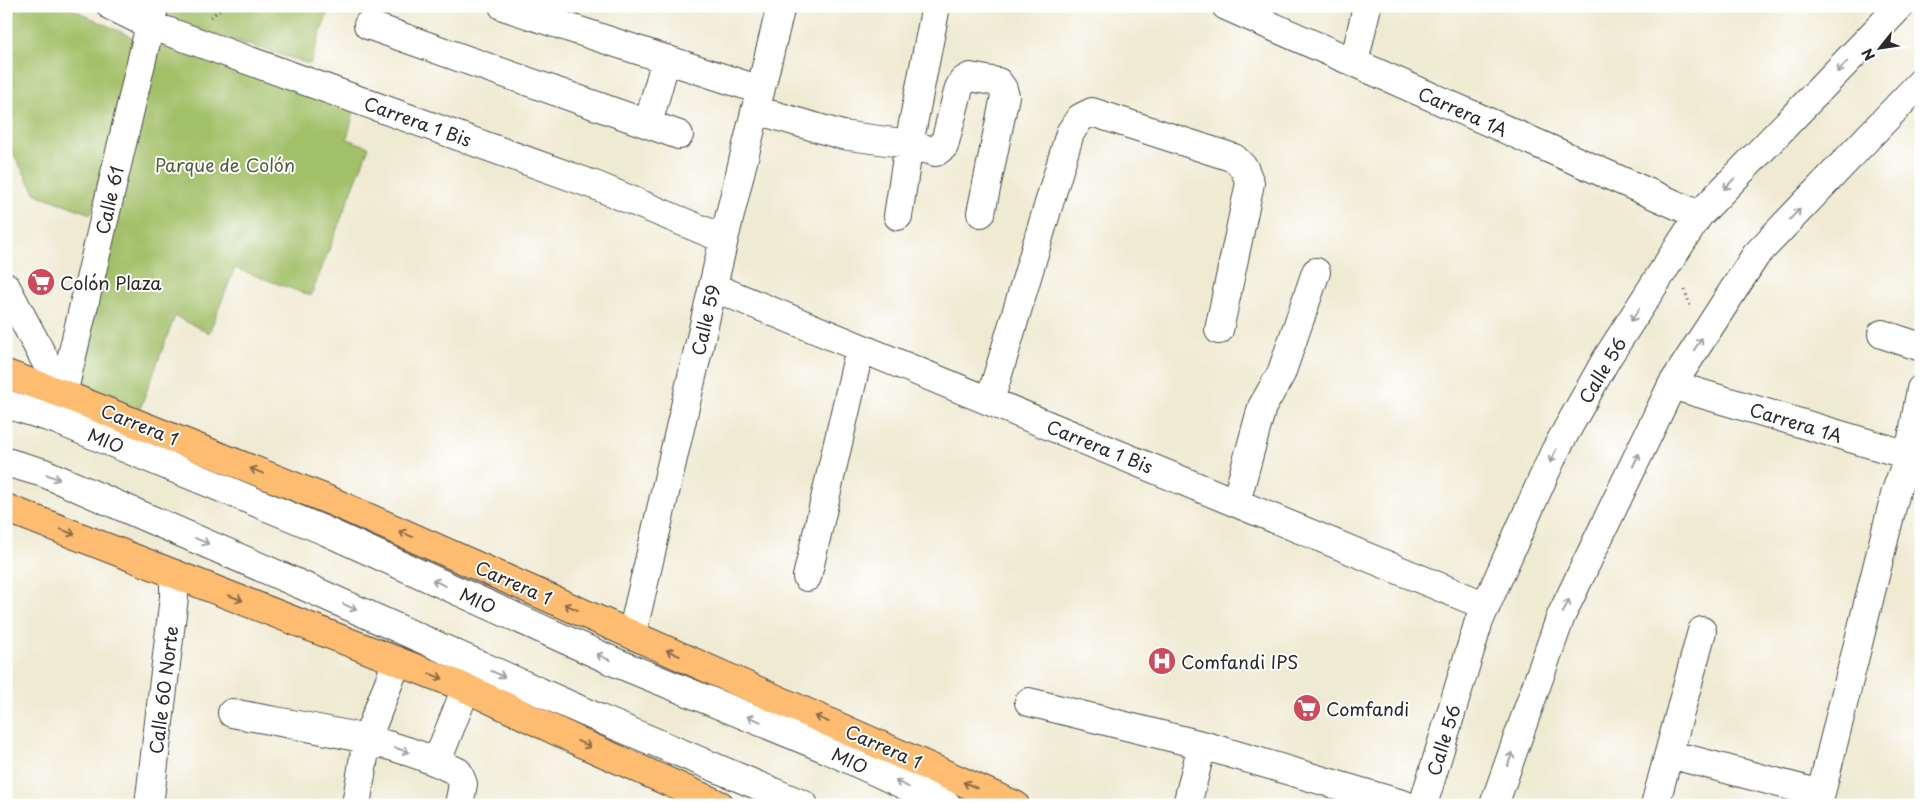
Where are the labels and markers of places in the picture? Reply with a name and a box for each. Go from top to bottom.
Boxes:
supermarket icon: Colón Plaza [26,267,56,297]
place label: Colón Plaza [60,269,162,296]
hospital icon: Comfandi IPS [1147,646,1177,676]
place label: Comfandi IPS [1181,648,1299,675]
supermarket icon: Comfandi [1292,693,1322,723]
place label: Comfandi [1326,695,1409,722]

